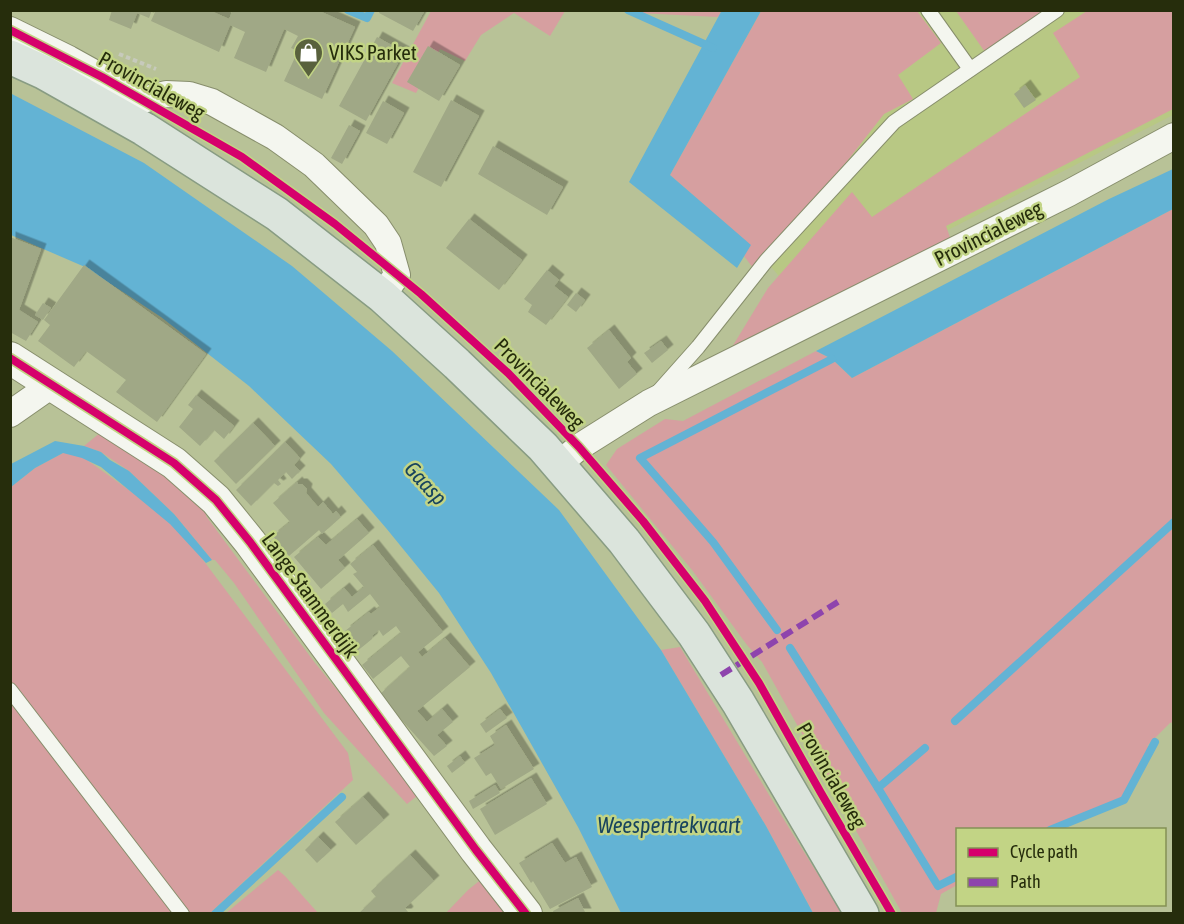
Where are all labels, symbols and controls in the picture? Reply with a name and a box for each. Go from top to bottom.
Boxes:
shop icon: VIKS Parket [292,36,324,78]
place label: VIKS Parket [329,40,417,64]
street label: Provincialeweg [95,46,209,124]
street label: Provincialeweg [930,196,1046,270]
street label: Provincialeweg [490,333,590,433]
water label: Gaasp [399,456,453,510]
street label: Lange Stammerdijk [258,528,364,662]
street label: Provincialeweg [792,718,872,832]
water label: Weespertrekvaart [597,812,741,838]
legend [956,828,1166,906]
text: Cycle path [1010,841,1078,862]
text: Path [1010,871,1041,892]

